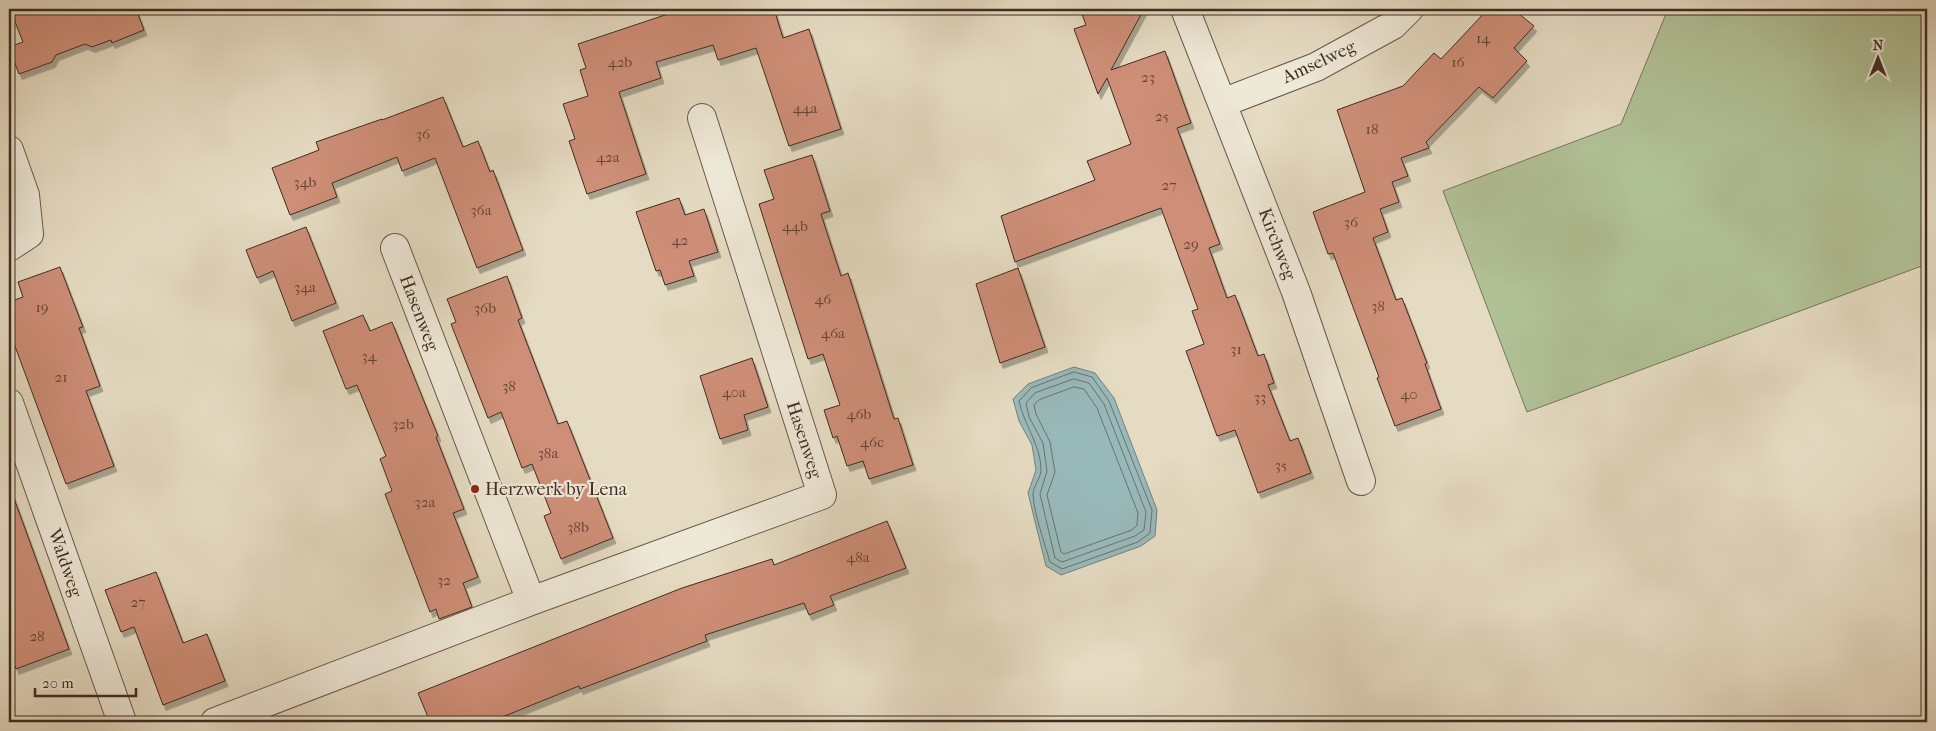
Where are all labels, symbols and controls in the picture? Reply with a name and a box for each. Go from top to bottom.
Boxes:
house number: 14 [1476,29,1491,47]
north arrow [1854,32,1904,82]
street label: Amselweg [1278,36,1359,89]
text: N [1873,37,1884,54]
house number: 42b [608,53,632,71]
house number: 16 [1451,53,1466,71]
house number: 23 [1141,68,1155,86]
house number: 44a [793,99,818,117]
house number: 25 [1155,107,1169,125]
house number: 18 [1366,120,1378,138]
house number: 36 [416,125,431,143]
house number: 42a [596,148,621,166]
house number: 34b [294,173,317,191]
house number: 27 [1162,176,1176,194]
house number: 36a [470,201,493,219]
street label: Kirchweg [1254,205,1300,283]
house number: 36 [1344,213,1359,231]
house number: 44b [782,217,808,235]
house number: 42 [672,231,689,249]
house number: 29 [1183,235,1199,253]
street label: Hasenweg [395,272,443,354]
house number: 34a [294,278,317,296]
house number: 46 [815,290,832,308]
house number: 38 [1371,297,1385,315]
house number: 19 [35,298,49,316]
house number: 36b [474,299,496,317]
house number: 46a [821,324,846,342]
house number: 31 [1230,340,1242,358]
house number: 34 [361,347,378,365]
house number: 21 [54,368,68,386]
house number: 38 [502,377,516,395]
house number: 40a [722,383,747,401]
house number: 40 [1400,385,1418,403]
house number: 33 [1254,388,1266,406]
street label: Hasenweg [782,399,826,482]
house number: 46b [847,405,872,423]
house number: 32b [392,415,414,433]
house number: 46c [860,433,884,451]
house number: 38a [538,444,559,462]
house number: 35 [1275,456,1287,474]
place label: Herzwerk by Lena [485,479,628,500]
marker: Herzwerk by Lena [469,483,481,495]
house number: 32a [415,493,436,511]
house number: 38b [567,518,589,536]
street label: Waldweg [43,525,87,600]
house number: 48a [846,548,871,566]
house number: 32 [437,571,451,589]
house number: 27 [131,593,145,611]
house number: 28 [29,627,45,645]
scale bar [35,666,136,698]
text: 20 m [42,674,74,692]

